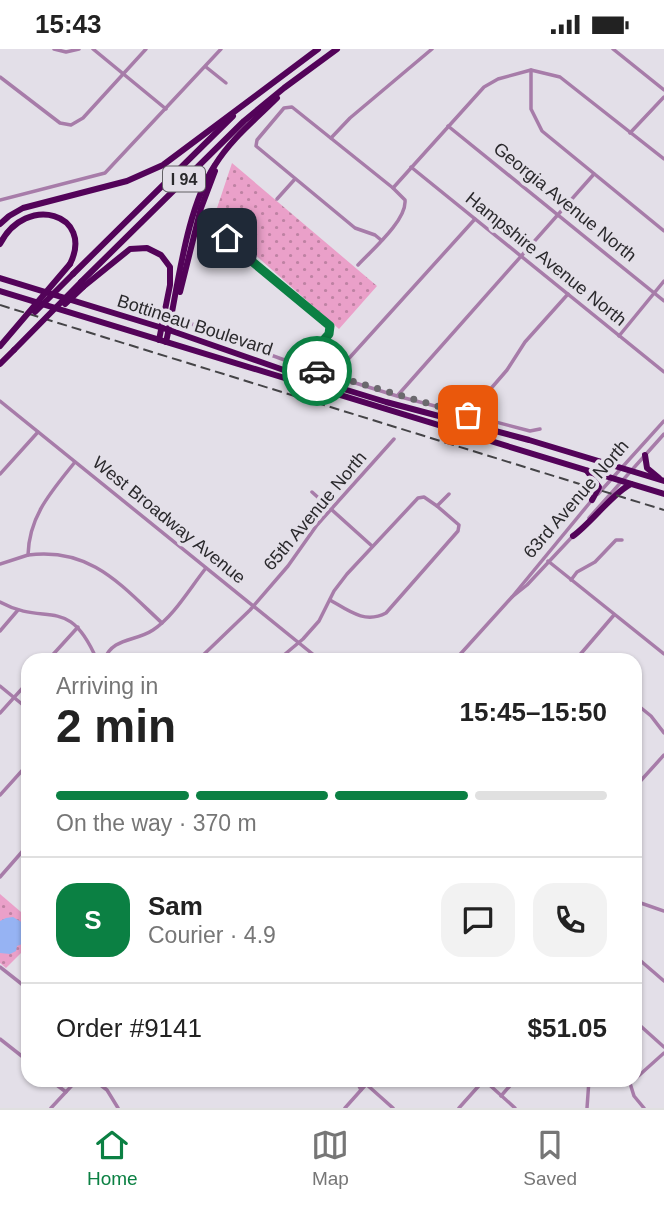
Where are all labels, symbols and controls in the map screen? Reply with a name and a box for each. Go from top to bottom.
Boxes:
text: 15:43 [35,9,102,39]
street label: Georgia Avenue North [490,138,640,266]
road number: I 94 [163,167,205,191]
street label: Hampshire Avenue North [462,188,630,330]
pin [197,208,257,268]
icon: home [208,219,246,257]
street label: Bottineau Boulevard [115,290,275,360]
courier [282,336,352,406]
icon: car [298,352,336,390]
pin [438,385,498,445]
icon: bag [449,396,487,434]
street label: 63rd Avenue North [519,436,633,562]
street label: 65th Avenue North [260,448,370,574]
street label: West Broadway Avenue [89,452,249,588]
text: Arriving in [56,673,158,699]
text: 15:45–15:50 [460,697,607,727]
text: 2 min [56,700,176,752]
text: On the way · 370 m [56,810,257,836]
button: chat [441,883,515,957]
button: phone [533,883,607,957]
text: Sam [148,891,203,921]
text: S [84,905,102,935]
text: Courier · 4.9 [148,922,276,948]
text: Order #9141 [56,1013,202,1043]
text: $51.05 [527,1013,607,1043]
tab: Home [87,1126,138,1190]
tab: Map [311,1126,349,1190]
tab: Saved [523,1126,577,1190]

